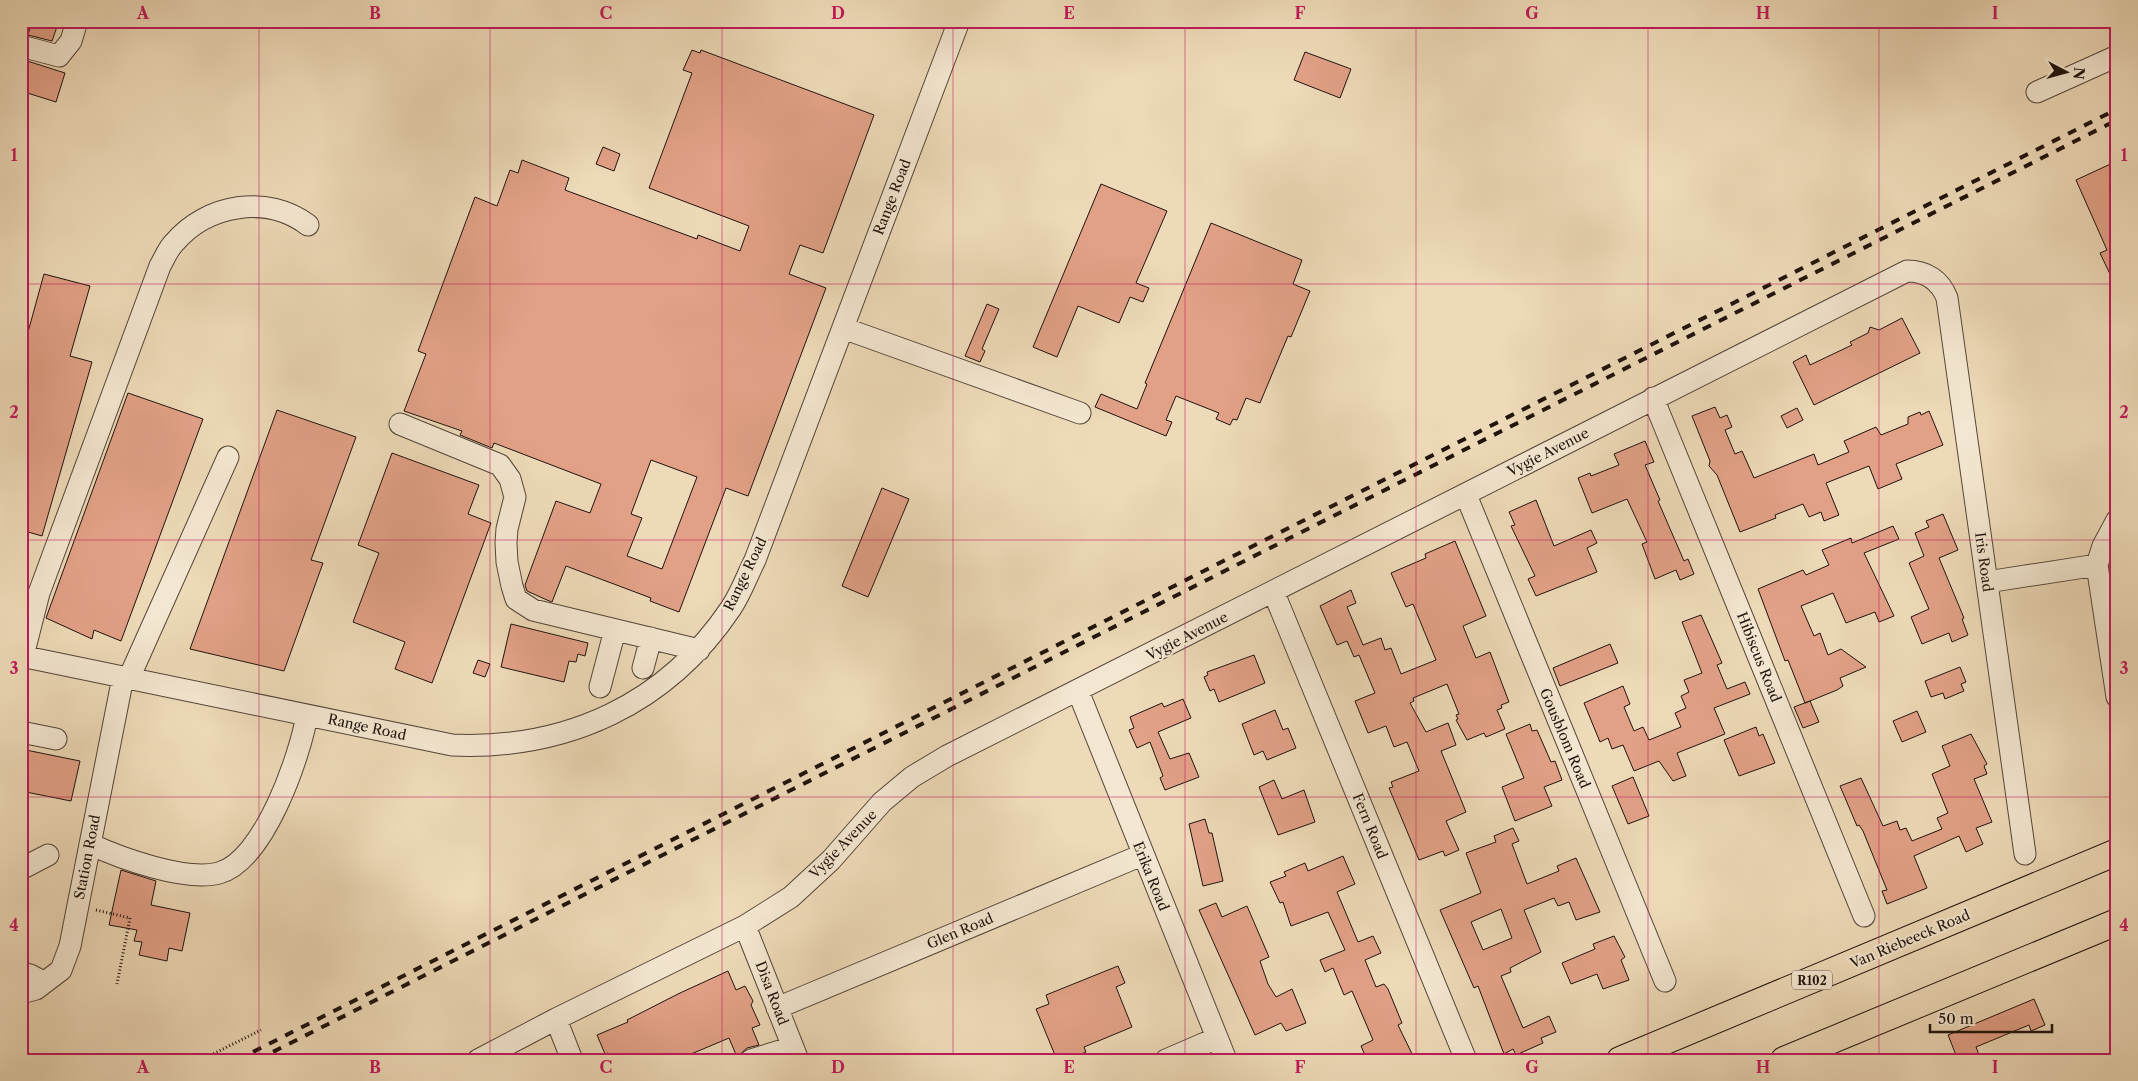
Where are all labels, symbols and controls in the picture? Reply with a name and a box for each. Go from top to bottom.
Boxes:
text: A [136,3,150,23]
text: B [369,3,381,23]
text: C [600,3,612,23]
text: D [831,3,845,23]
text: E [1063,3,1075,23]
text: F [1295,3,1306,23]
text: G [1525,3,1539,23]
text: H [1756,3,1770,23]
text: I [1992,3,1999,23]
north arrow [2040,48,2090,98]
text: N [2069,66,2089,80]
text: 1 [10,145,18,165]
text: 1 [2120,145,2128,165]
street label: Range Road [869,156,915,238]
text: 2 [9,402,19,422]
text: 2 [2119,402,2129,422]
street label: Vygie Avenue [1503,424,1592,481]
street label: Iris Road [1971,531,1997,593]
street label: Range Road [719,534,771,614]
street label: Vygie Avenue [1142,608,1231,665]
street label: Hibiscus Road [1733,609,1785,705]
text: 3 [9,658,19,678]
text: 3 [2119,658,2129,678]
street label: Gousblom Road [1536,685,1594,791]
street label: Range Road [326,710,408,744]
street label: Fern Road [1349,790,1392,862]
street label: Vygie Avenue [805,806,881,883]
street label: Station Road [70,813,104,901]
street label: Erika Road [1129,839,1173,914]
street label: Van Riebeeck Road [1846,905,1973,973]
street label: Glen Road [924,909,996,953]
text: 4 [9,915,19,935]
text: 4 [2119,915,2129,935]
street label: Disa Road [752,958,793,1028]
road number: R102 [1792,970,1832,990]
scale bar [1930,1001,2053,1033]
text: 50 m [1938,1009,1974,1028]
text: A [136,1057,150,1077]
text: B [369,1057,381,1077]
text: C [600,1057,612,1077]
text: D [831,1057,845,1077]
text: E [1063,1057,1075,1077]
text: F [1295,1057,1306,1077]
text: G [1525,1057,1539,1077]
text: H [1756,1057,1770,1077]
text: I [1992,1057,1999,1077]

